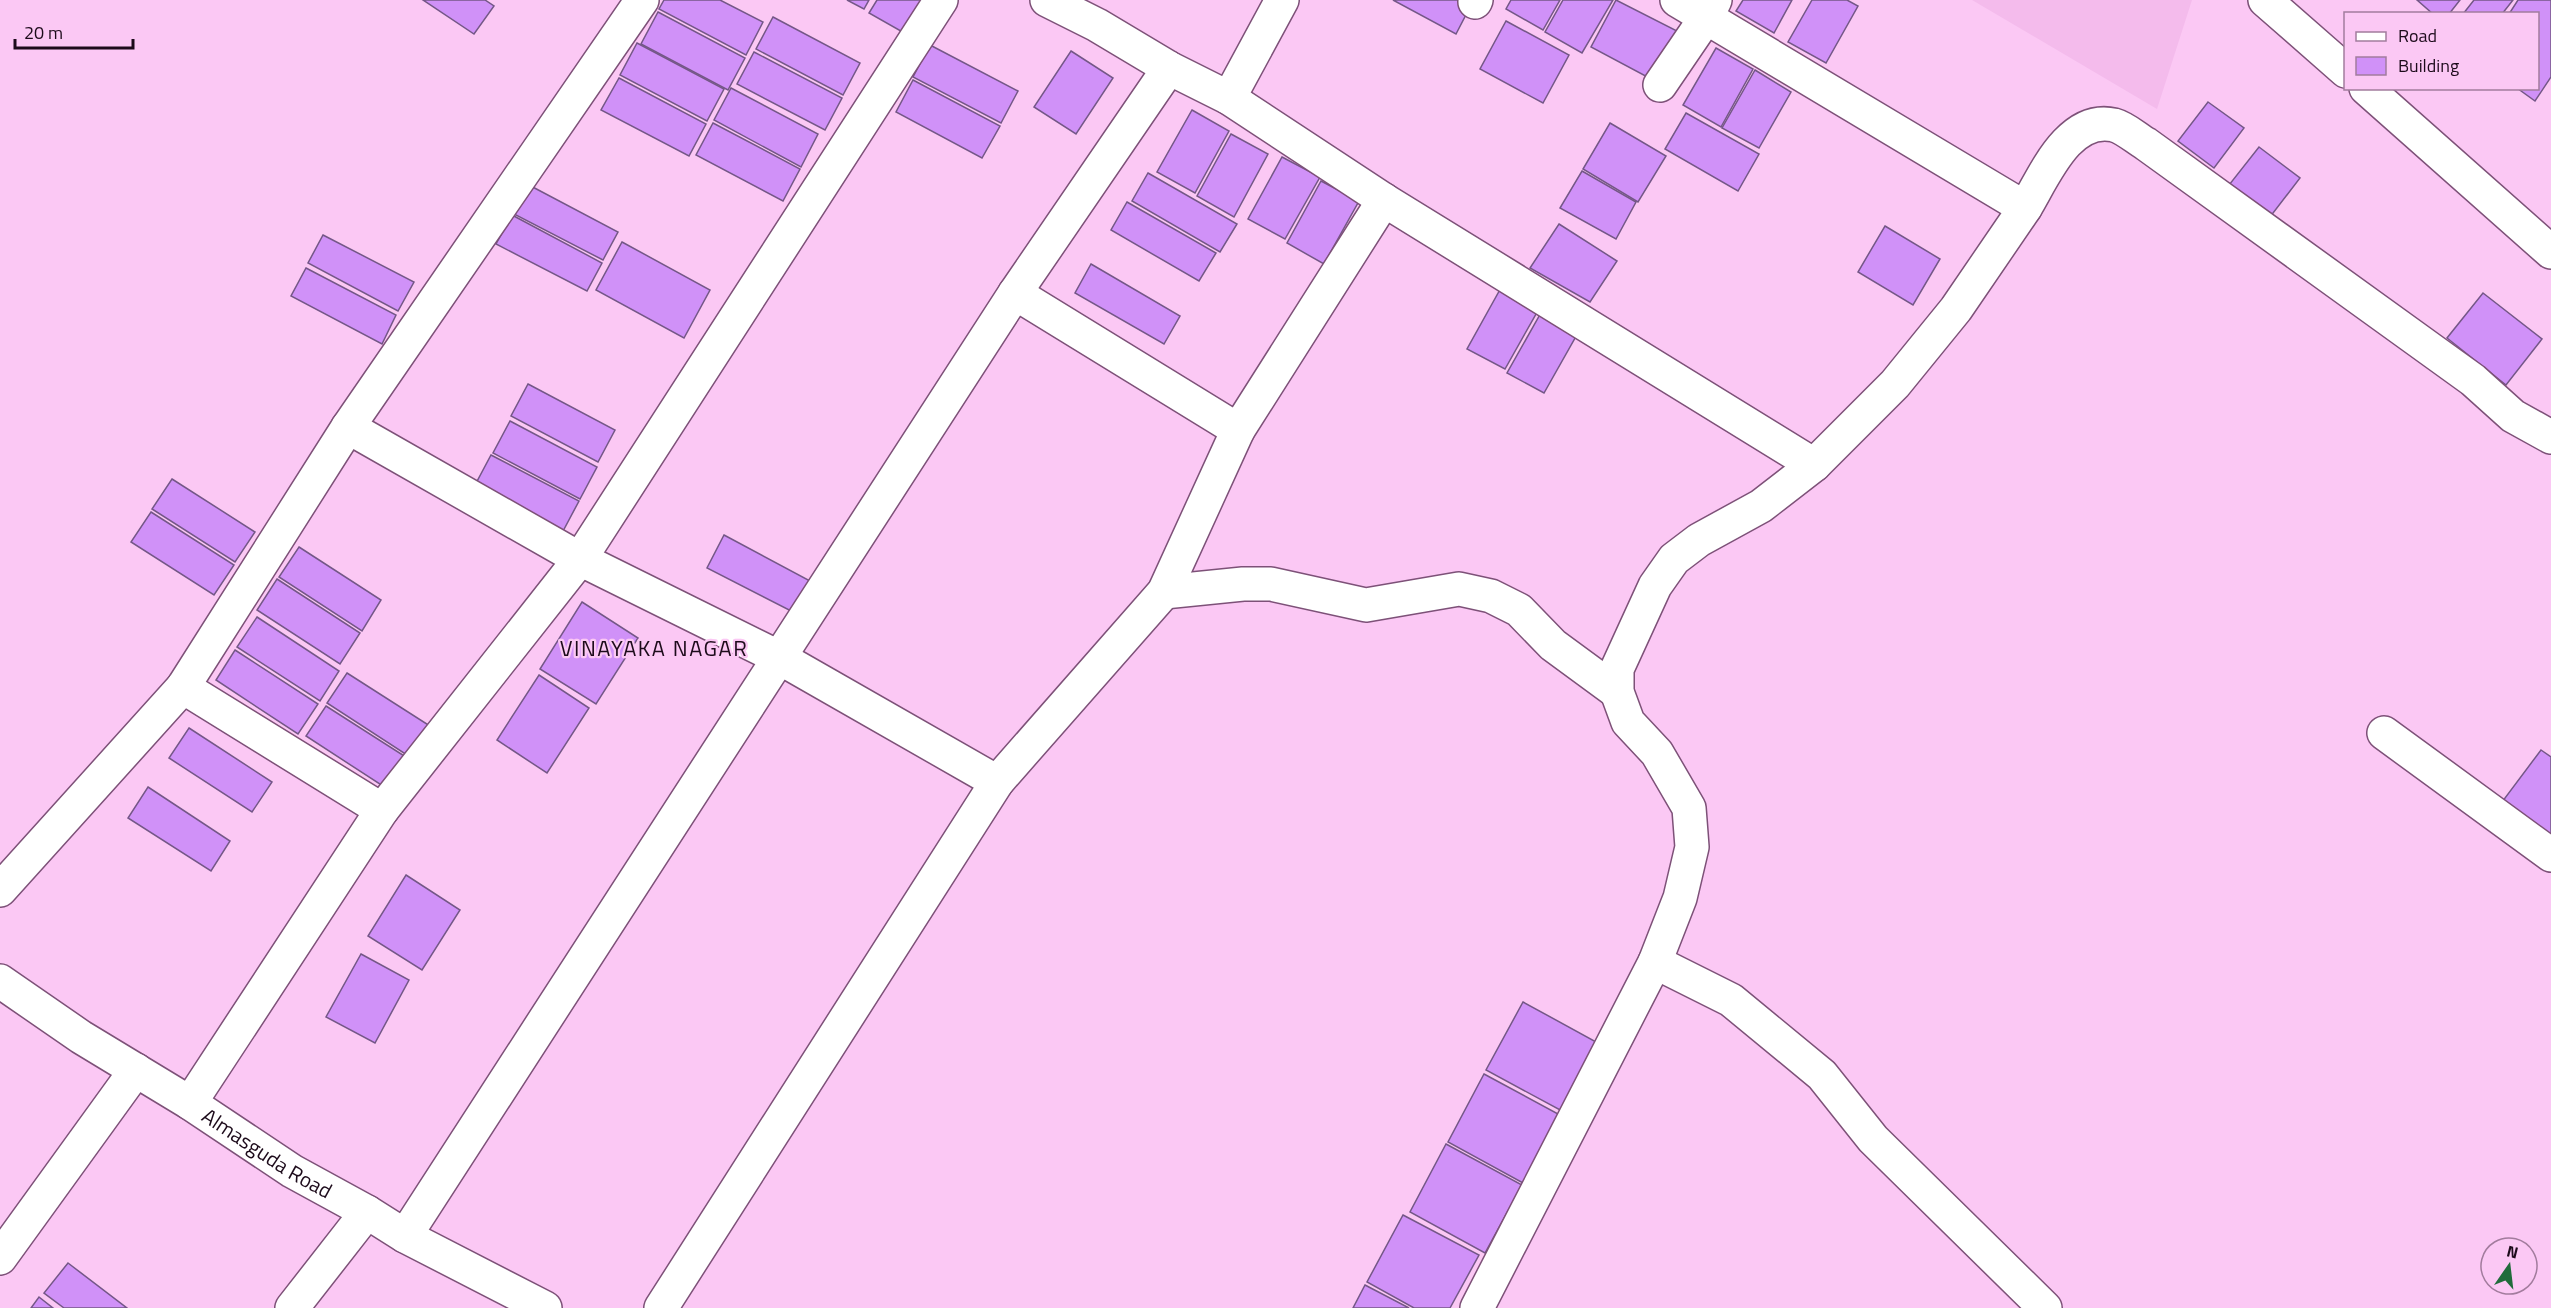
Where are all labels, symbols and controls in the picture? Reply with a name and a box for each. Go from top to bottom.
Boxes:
scale bar [15,12,134,50]
legend [2344,12,2539,90]
text: 20 m [24,19,63,46]
text: Road [2398,22,2437,49]
text: Building [2398,52,2459,79]
district label: VINAYAKA NAGAR [560,631,748,665]
street label: Almasguda Road [196,1099,338,1206]
north arrow [2479,1236,2539,1296]
text: N [2504,1238,2521,1264]

